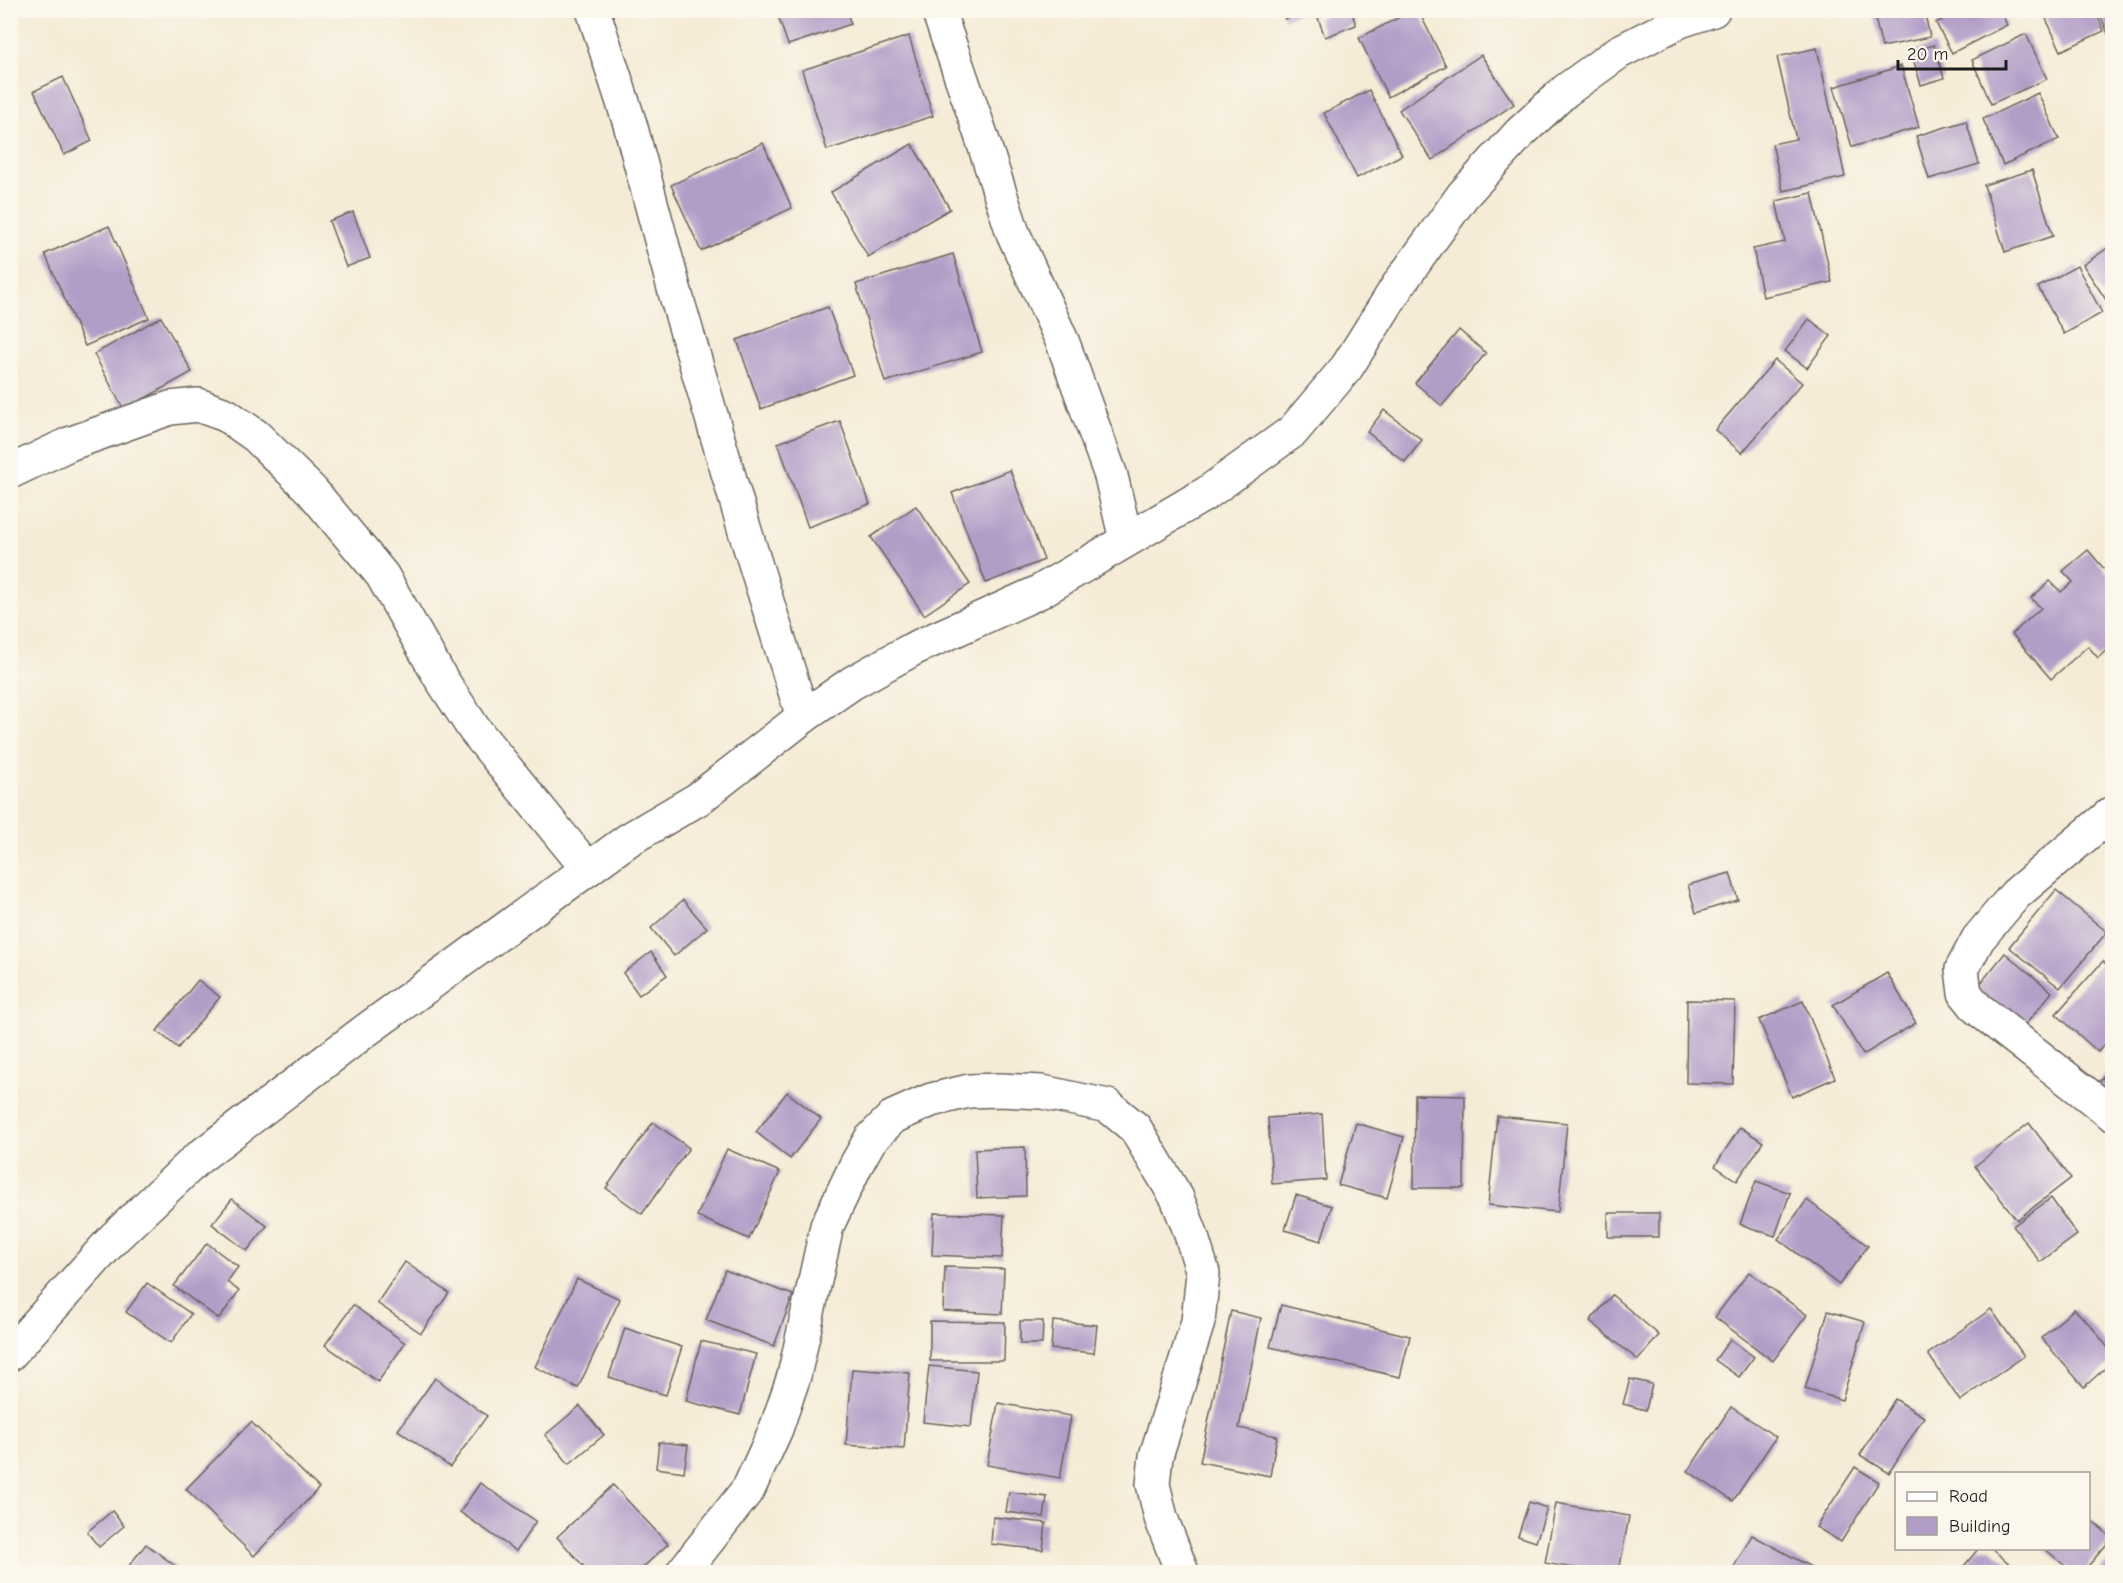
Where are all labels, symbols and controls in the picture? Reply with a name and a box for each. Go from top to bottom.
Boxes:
scale bar [1898,33,2006,71]
text: 20 m [1907,44,1948,65]
legend [1895,1472,2090,1550]
text: Road [1949,1486,1988,1507]
text: Building [1949,1516,2011,1537]

